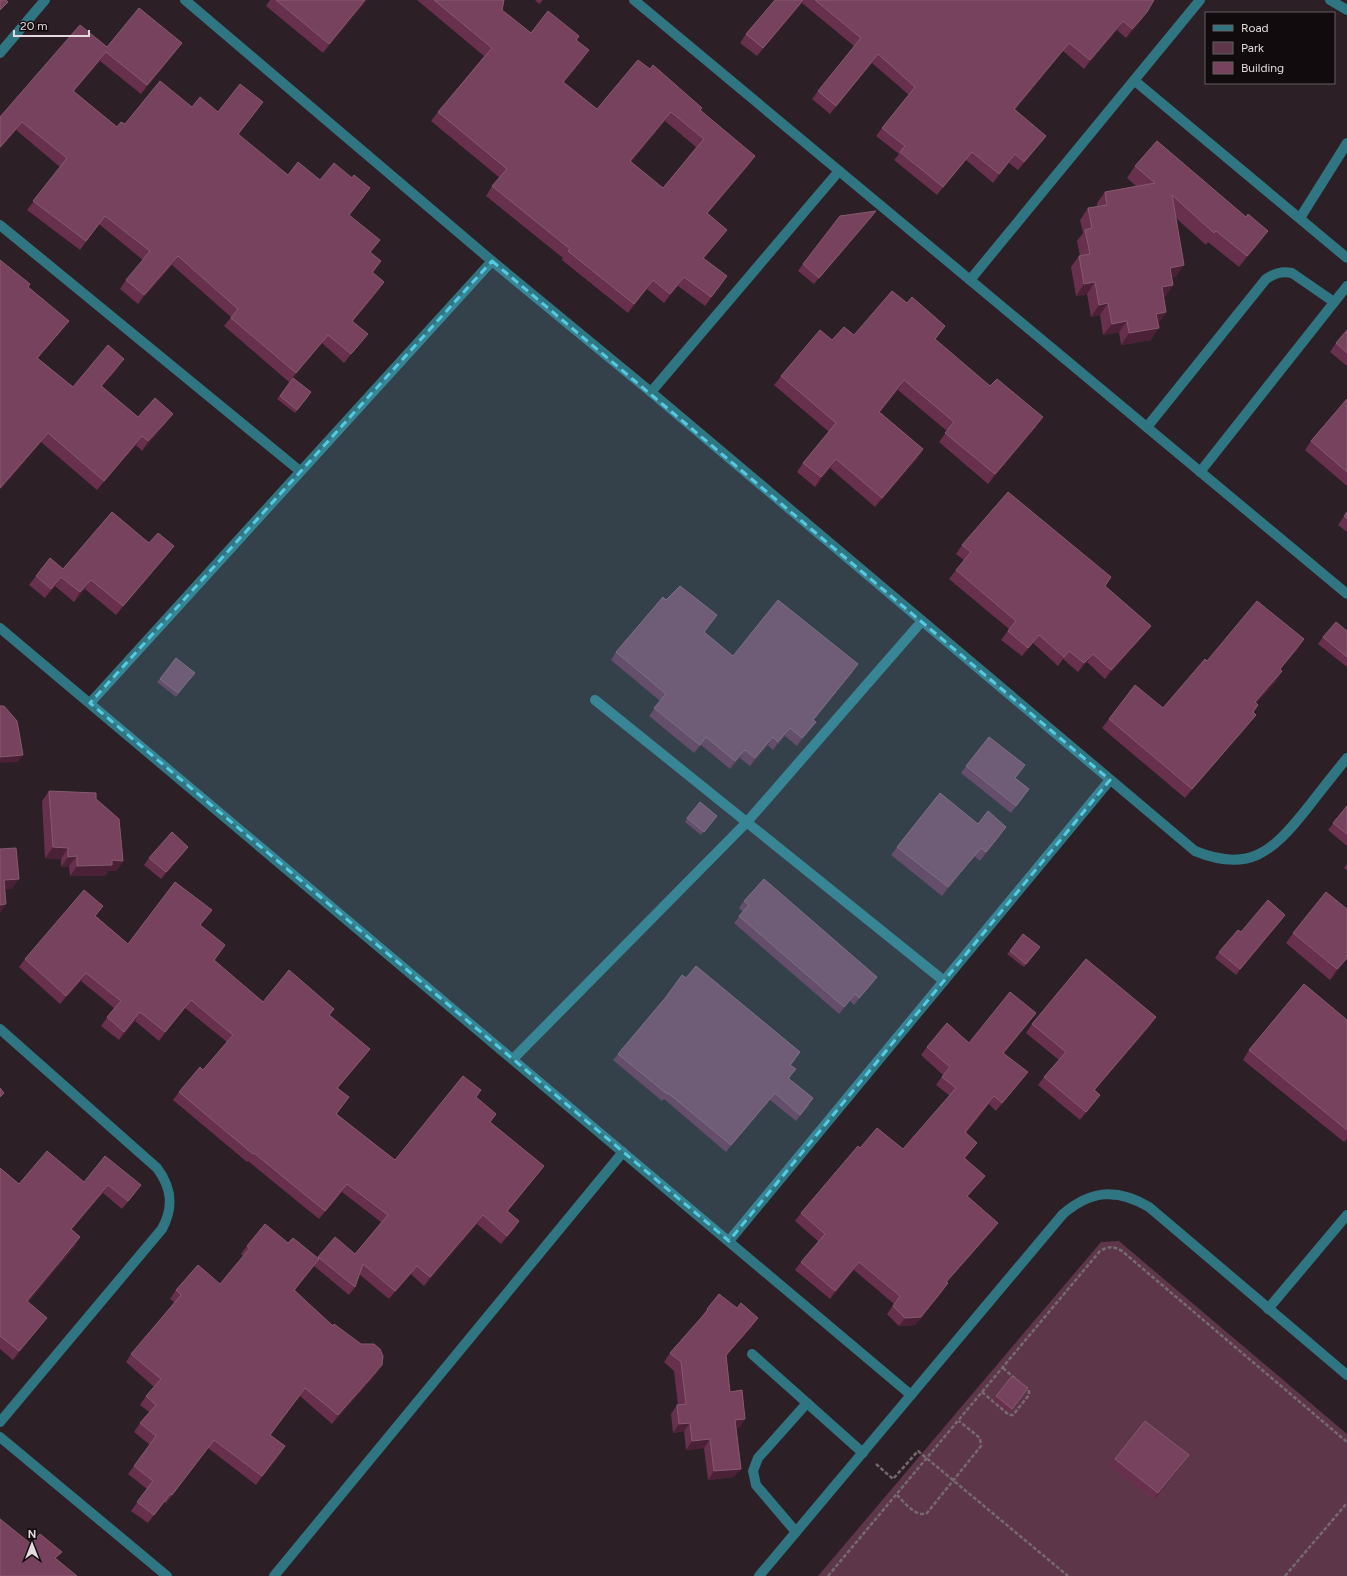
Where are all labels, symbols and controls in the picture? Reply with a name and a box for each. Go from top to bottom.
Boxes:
scale bar [14,12,89,38]
legend [1205,12,1335,84]
text: 20 m [20,19,48,33]
text: Road [1241,21,1269,35]
text: Park [1241,41,1264,55]
text: Building [1241,61,1284,75]
north arrow [12,1524,52,1564]
text: N [28,1528,36,1541]

